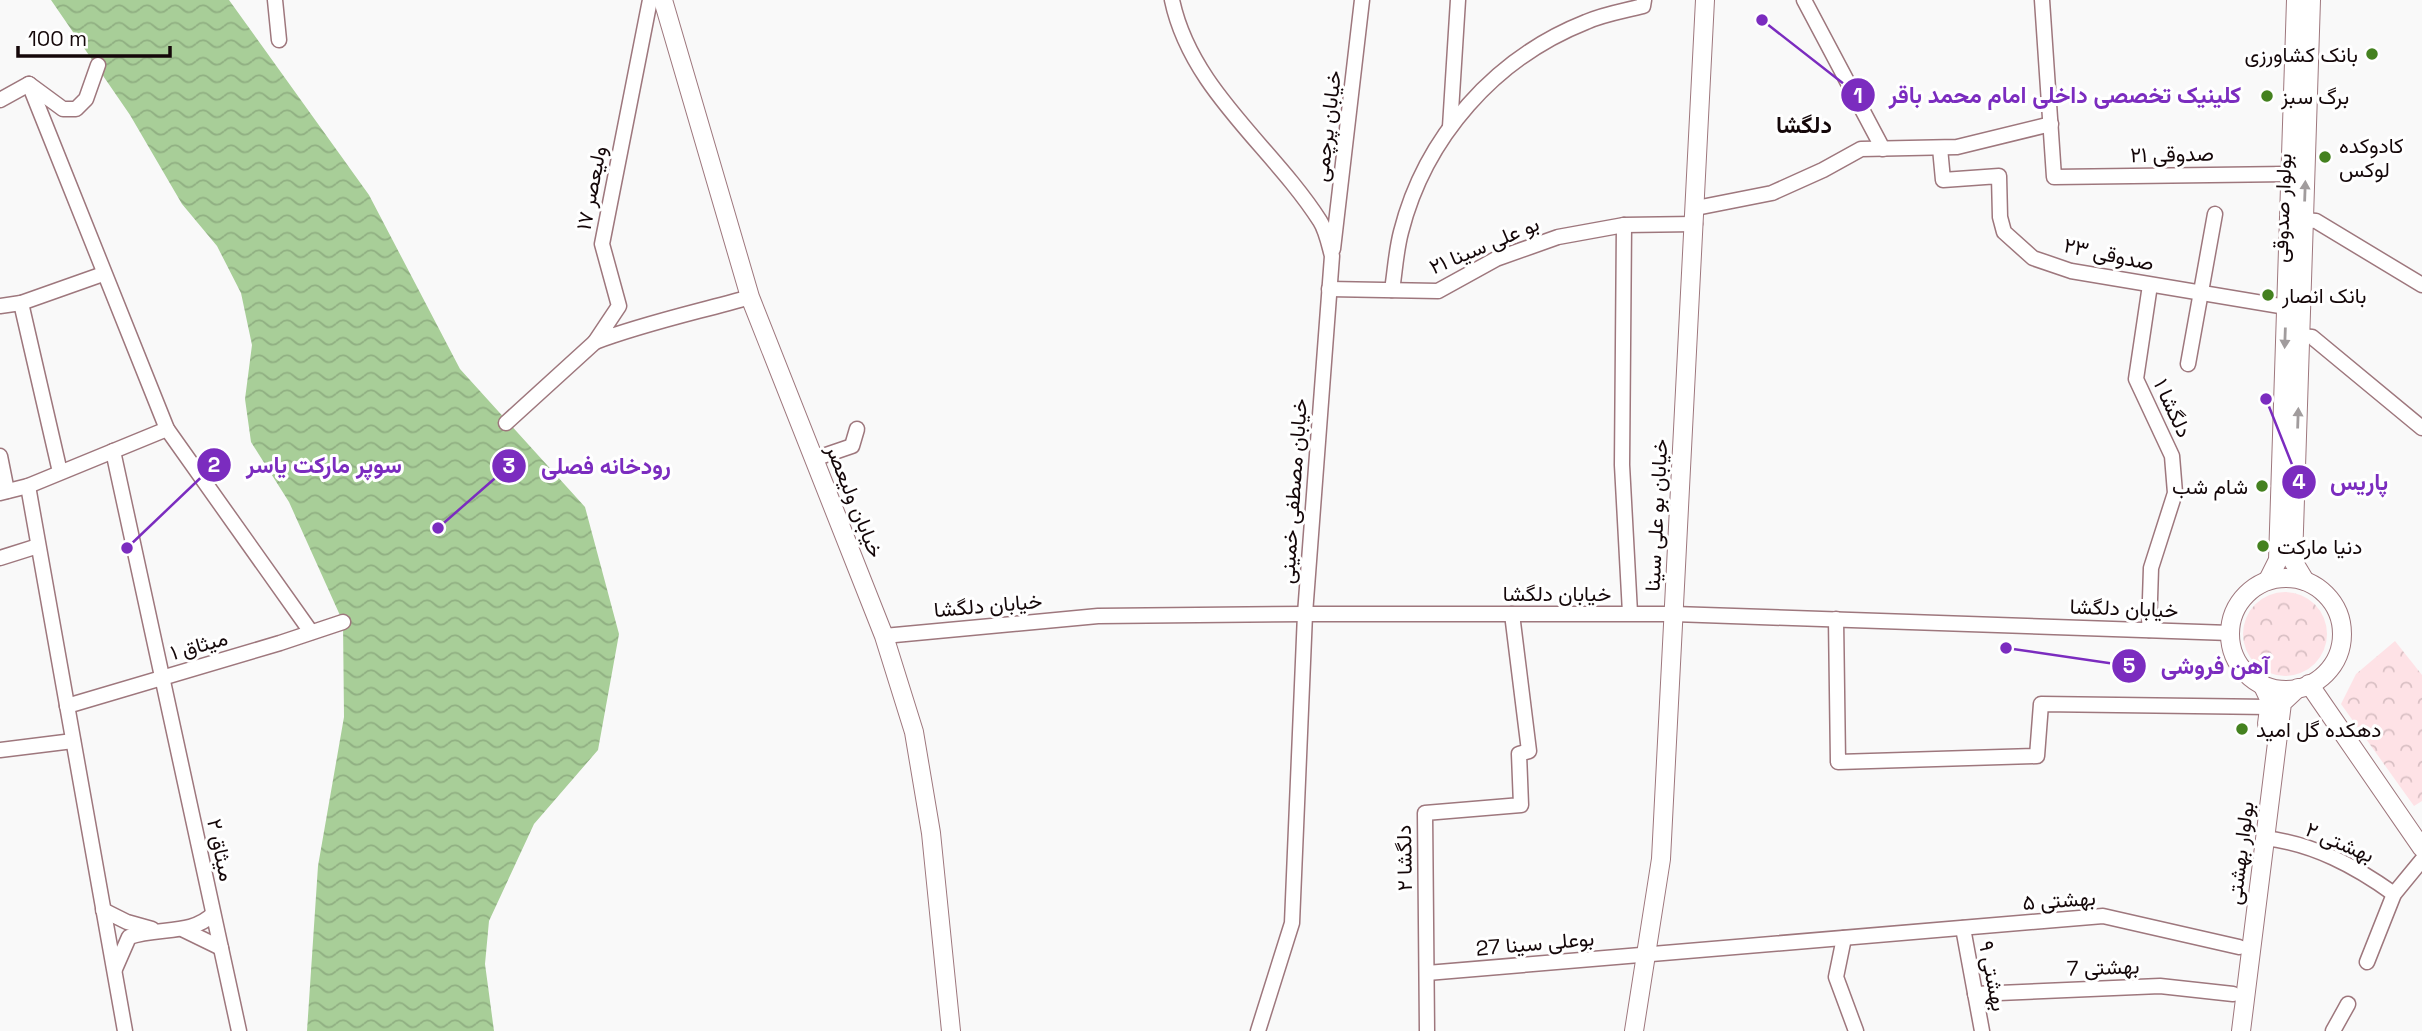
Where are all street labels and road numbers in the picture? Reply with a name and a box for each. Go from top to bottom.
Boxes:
street label: خیابان پرچمی [1307,69,1348,183]
street label: صدوقی ۲۱ [2130,140,2214,168]
street label: ولیعصر ۱۷ [570,144,612,232]
street label: بولوار صدوقی [2267,153,2297,263]
street label: بو علی سینا ۲۱ [1425,210,1543,280]
street label: صدوقی ۲۳ [2061,231,2157,277]
street label: دلگشا ۱ [2148,374,2198,442]
street label: خیابان مصطفی خمینی [1273,397,1313,585]
street label: خیابان بو علی سینا [1639,438,1673,592]
street label: خیابان ولیعصر [820,440,890,562]
street label: خیابان دلگشا [1503,580,1611,607]
street label: خیابان دلگشا [933,587,1043,623]
street label: خیابان دلگشا [2069,593,2179,623]
street label: میثاق ۱ [167,624,231,666]
street label: بولوار بهشتی [2220,800,2260,906]
street label: میثاق ۲ [201,816,241,884]
street label: بهشتی ۲ [2302,816,2378,868]
street label: دلگشا ۲ [1390,825,1418,891]
street label: بهشتی ۵ [2021,884,2097,916]
street label: بوعلی سینا 27 [1475,924,1595,962]
street label: بهشتی ۹ [1973,939,2013,1013]
street label: بهشتی 7 [2066,952,2140,982]

